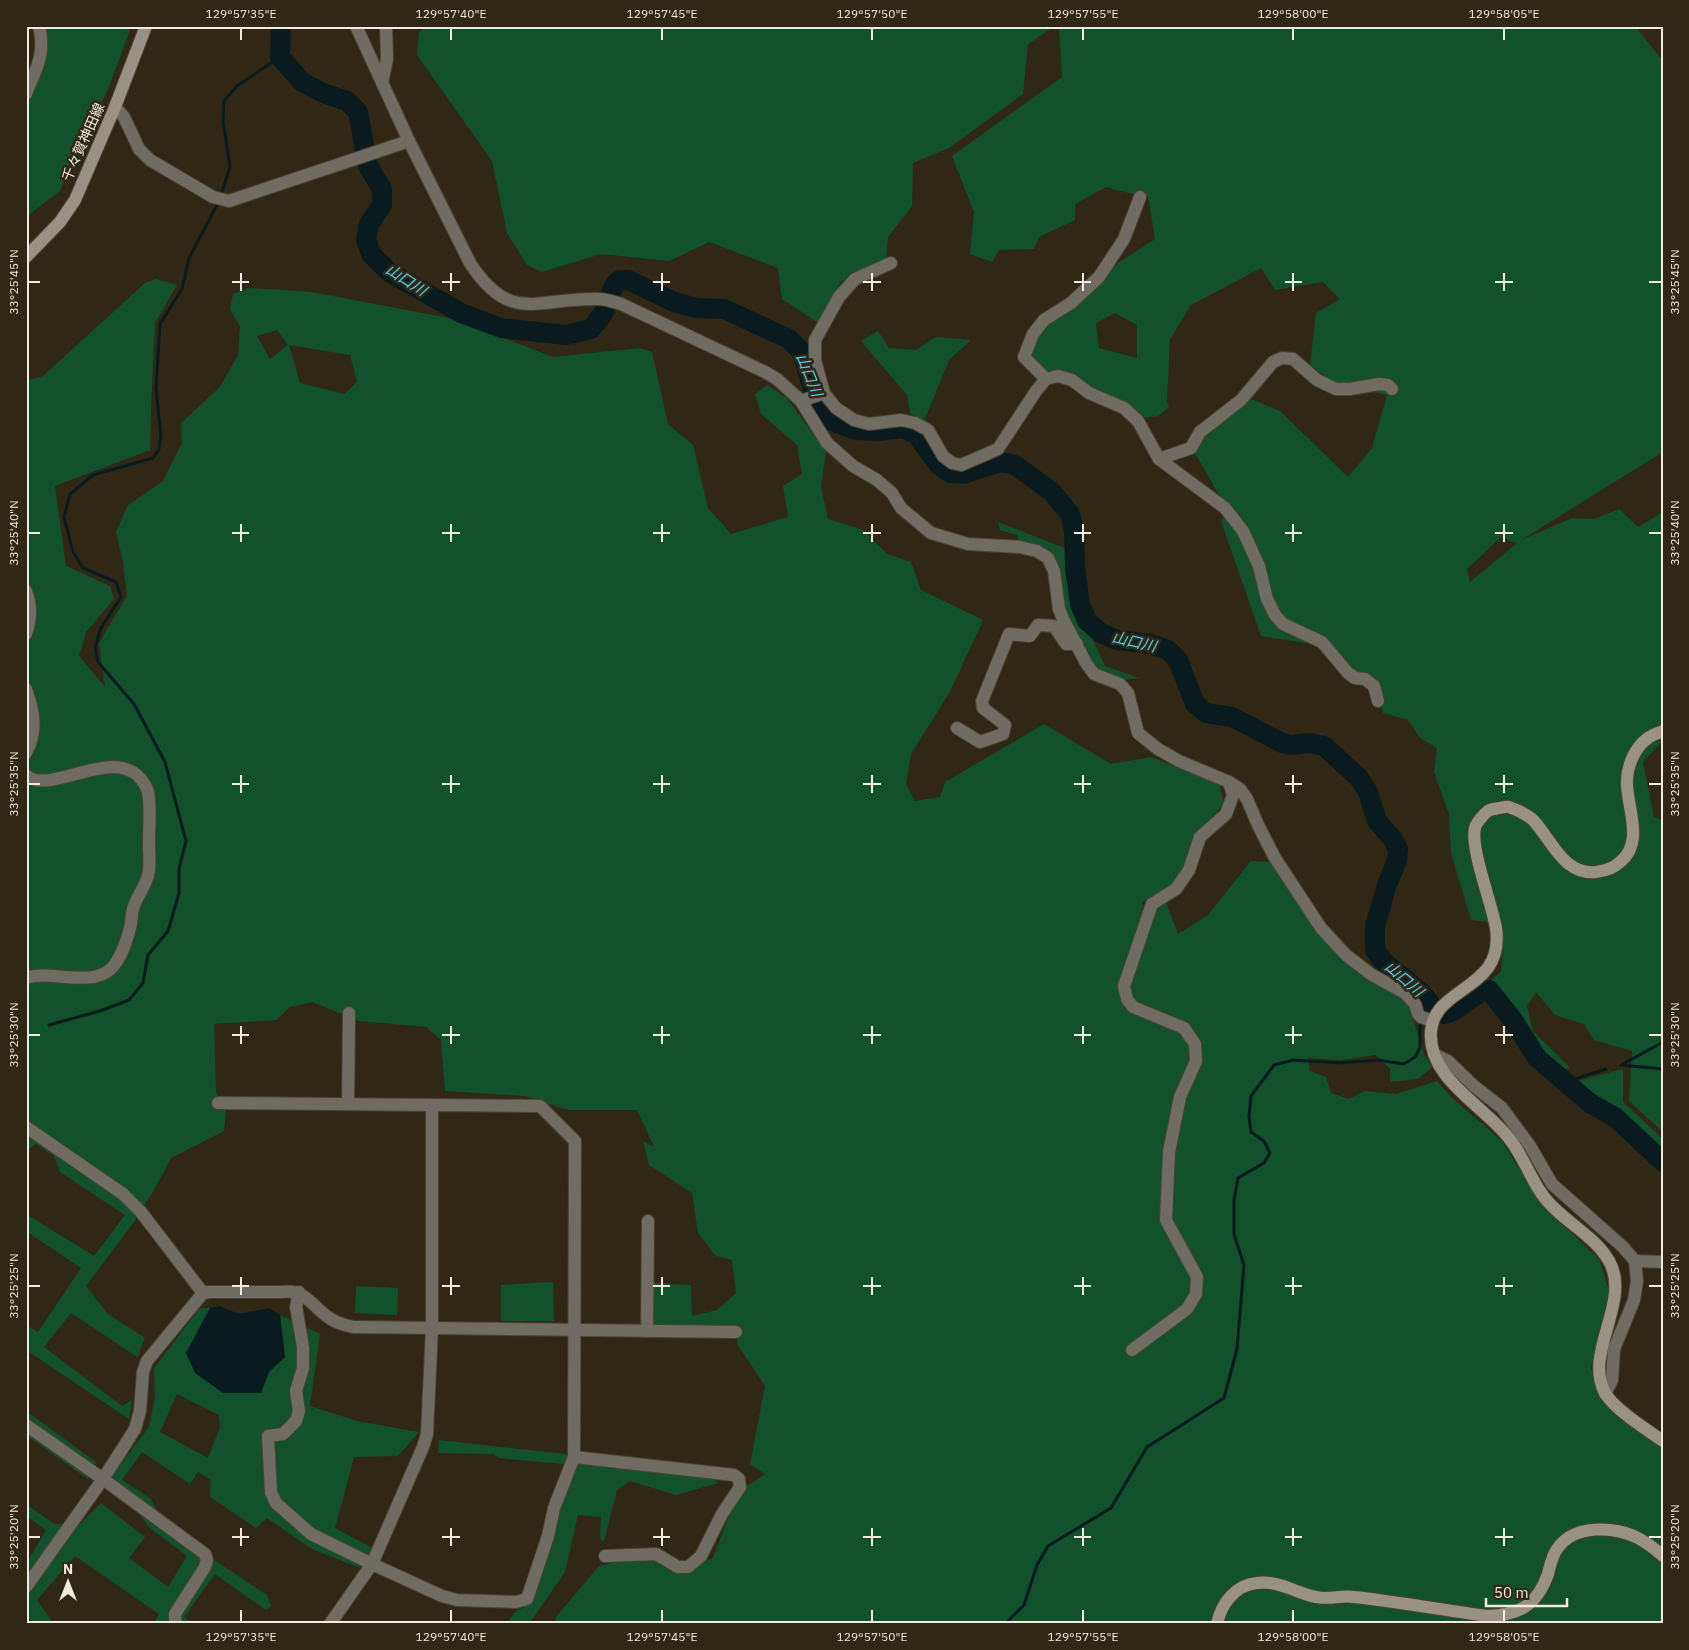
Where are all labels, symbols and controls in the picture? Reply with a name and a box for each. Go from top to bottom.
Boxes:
text: 129°57'35"E [206,6,276,21]
text: 129°57'40"E [416,6,486,21]
text: 129°57'45"E [627,6,697,21]
text: 129°57'50"E [837,6,907,21]
text: 129°57'55"E [1048,6,1118,21]
text: 129°58'00"E [1258,6,1328,21]
text: 129°58'05"E [1469,6,1539,21]
street label: 千々賀神田線 [58,100,108,184]
text: 33°25'45"N [6,249,21,315]
text: 33°25'45"N [1667,249,1682,315]
water label: 山口川 [382,259,432,301]
water label: 山口川 [792,350,827,401]
text: 33°25'40"N [6,500,21,566]
text: 33°25'40"N [1667,500,1682,566]
water label: 山口川 [1110,627,1160,656]
text: 33°25'35"N [6,751,21,817]
text: 33°25'35"N [1667,751,1682,817]
water label: 山口川 [1381,957,1429,1002]
text: 33°25'30"N [6,1002,21,1068]
text: 33°25'30"N [1667,1002,1682,1068]
text: 33°25'25"N [6,1253,21,1319]
text: 33°25'25"N [1667,1253,1682,1319]
text: 33°25'20"N [6,1504,21,1570]
text: 33°25'20"N [1667,1504,1682,1570]
north arrow [42,1558,92,1608]
text: N [63,1560,73,1578]
scale bar [1486,1575,1568,1607]
text: 50 m [1494,1583,1529,1602]
text: 129°57'35"E [206,1629,276,1644]
text: 129°57'40"E [416,1629,486,1644]
text: 129°57'45"E [627,1629,697,1644]
text: 129°57'50"E [837,1629,907,1644]
text: 129°57'55"E [1048,1629,1118,1644]
text: 129°58'00"E [1258,1629,1328,1644]
text: 129°58'05"E [1469,1629,1539,1644]

